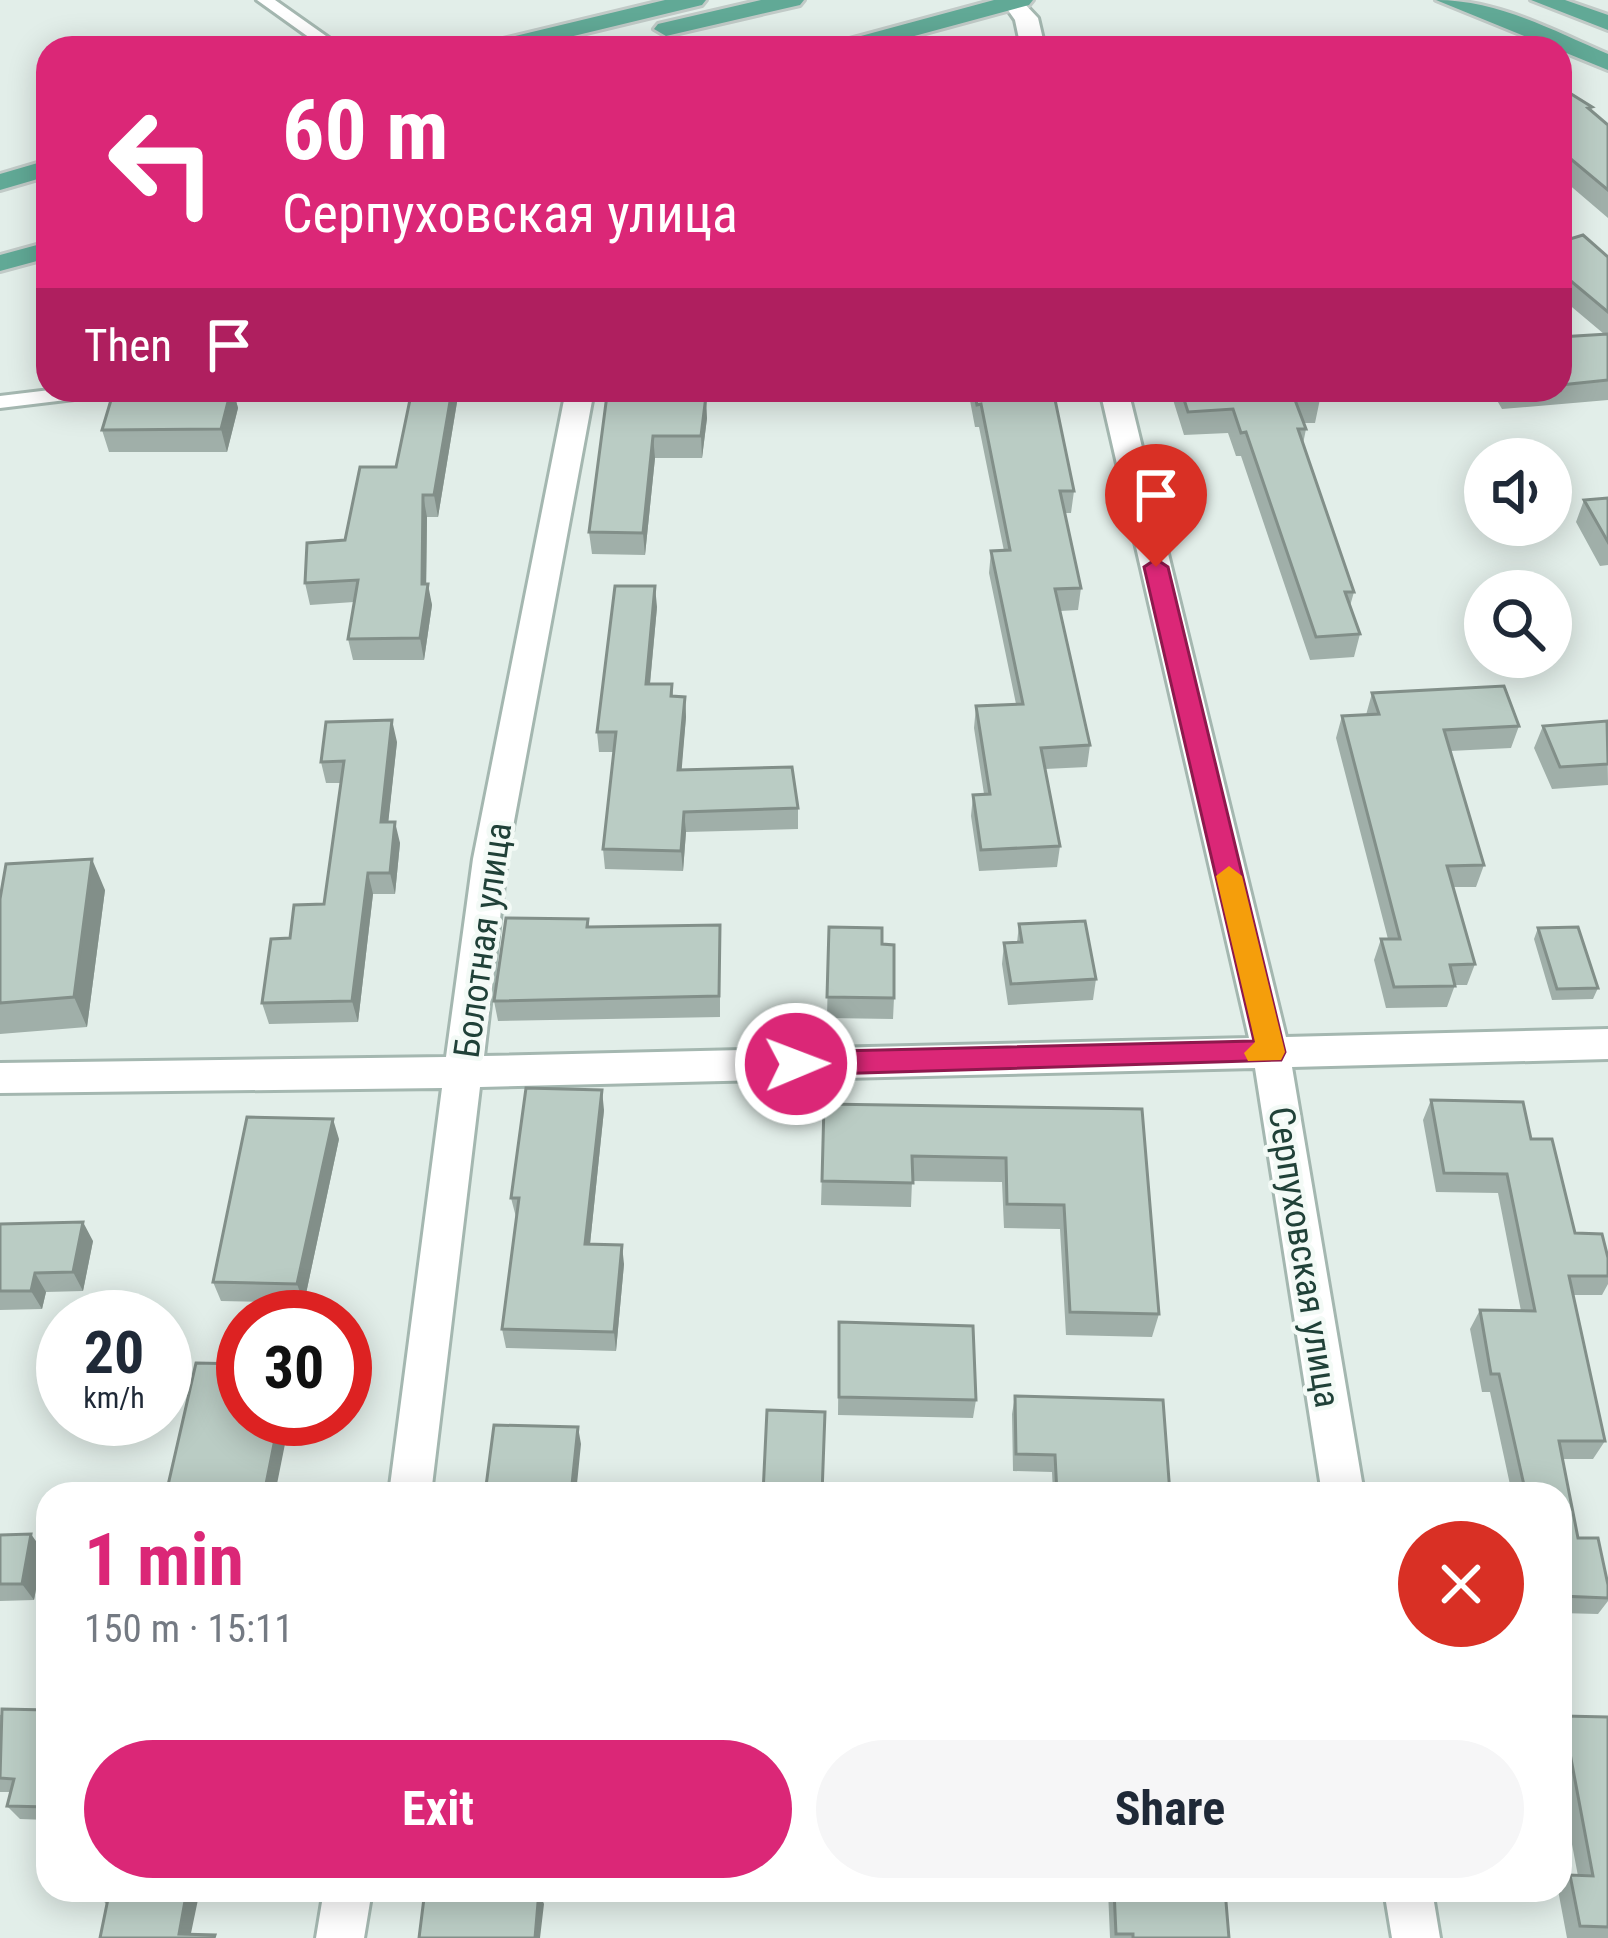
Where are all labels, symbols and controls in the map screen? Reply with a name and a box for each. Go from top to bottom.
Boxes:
text: 60 m [282,81,449,180]
icon: left [84,84,240,240]
text: Серпуховская улица [282,182,738,245]
icon: arrive [196,312,262,378]
text: Then [84,319,172,372]
map controls [1464,438,1572,678]
button: sound [1464,438,1572,546]
pin [1105,444,1207,567]
icon: arrive [1123,462,1189,528]
button: search [1464,570,1572,678]
street label: Болотная улица [446,820,520,1061]
position arrow [733,1001,859,1127]
street label: Серпуховская улица [1259,1104,1349,1411]
speed limit sign: 30 [216,1290,372,1446]
text: 20 [84,1317,144,1388]
text: km/h [83,1380,145,1415]
text: 1 min [84,1518,244,1603]
button: close [1398,1521,1524,1647]
text: 150 m · 15:11 [84,1606,294,1652]
button: Exit [84,1740,792,1878]
button: Share [816,1740,1524,1878]

